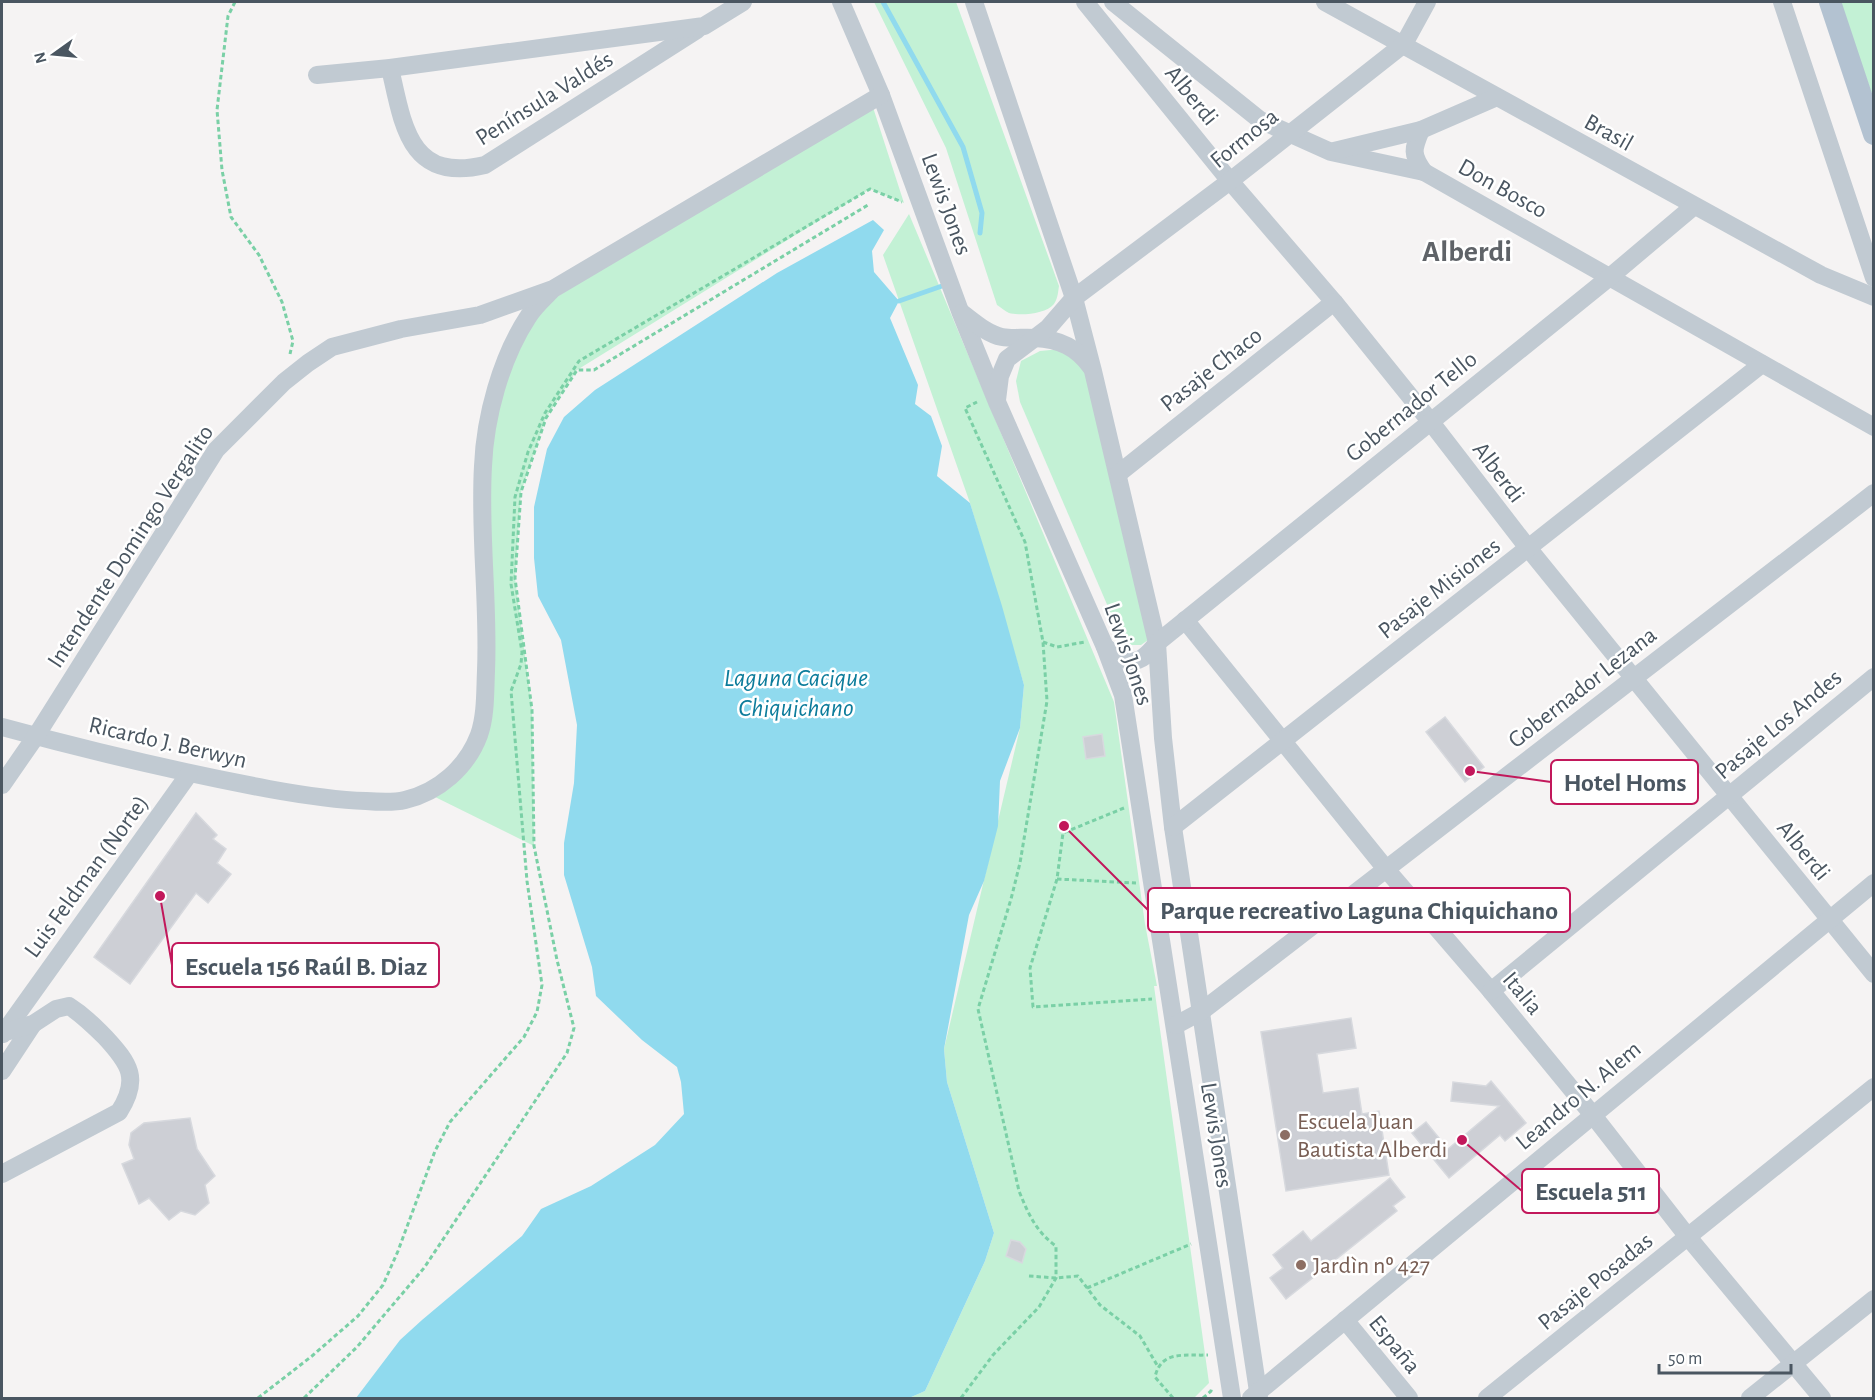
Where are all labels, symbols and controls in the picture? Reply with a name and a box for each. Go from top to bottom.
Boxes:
north arrow [24,24,84,84]
street label: Península Valdés [472,47,617,151]
text: N [31,50,50,65]
street label: Alberdi [1160,61,1222,130]
street label: Formosa [1206,104,1283,173]
street label: Brasil [1580,110,1637,156]
street label: Lewis Jones [917,150,976,258]
street label: Don Bosco [1454,155,1551,223]
district label: Alberdi [1422,237,1512,267]
street label: Pasaje Chaco [1156,323,1267,417]
street label: Gobernador Tello [1342,347,1482,467]
street label: Intendente Domingo Vergalito [43,421,218,672]
street label: Alberdi [1468,438,1529,507]
street label: Pasaje Misiones [1374,534,1505,644]
street label: Lewis Jones [1099,600,1157,709]
street label: Gobernador Lezana [1504,623,1661,753]
water label: Laguna Cacique Chiquichano [724,665,868,721]
street label: Pasaje Los Andes [1711,665,1846,784]
street label: Ricardo J. Berwyn [86,713,249,773]
callout: Hotel Homs [1551,760,1698,804]
text: Hotel Homs [1563,770,1687,796]
street label: Luis Feldman (Norte) [20,791,154,962]
street label: Alberdi [1772,816,1834,885]
callout: Parque recreativo Laguna Chiquichano [1148,888,1570,932]
text: Parque recreativo Laguna Chiquichano [1160,898,1558,924]
callout: Escuela 156 Raúl B. Diaz [172,943,439,987]
text: Escuela 156 Raúl B. Diaz [185,954,427,980]
street label: Italia [1498,968,1547,1020]
street label: Leandro N. Alem [1512,1037,1646,1155]
street label: Lewis Jones [1196,1081,1236,1190]
place label: Escuela Juan Bautista Alberdi [1297,1110,1447,1162]
marker: Escuela Juan Bautista Alberdi [1278,1128,1292,1142]
callout: Escuela 511 [1522,1169,1659,1213]
text: Escuela 511 [1535,1179,1647,1205]
street label: Pasaje Posadas [1534,1228,1658,1335]
place label: Jardìn nº 427 [1313,1254,1430,1278]
marker: Jardìn nº 427 [1294,1258,1308,1272]
street label: España [1364,1311,1425,1378]
scale bar [1659,1337,1791,1375]
text: 50 m [1668,1350,1702,1368]

